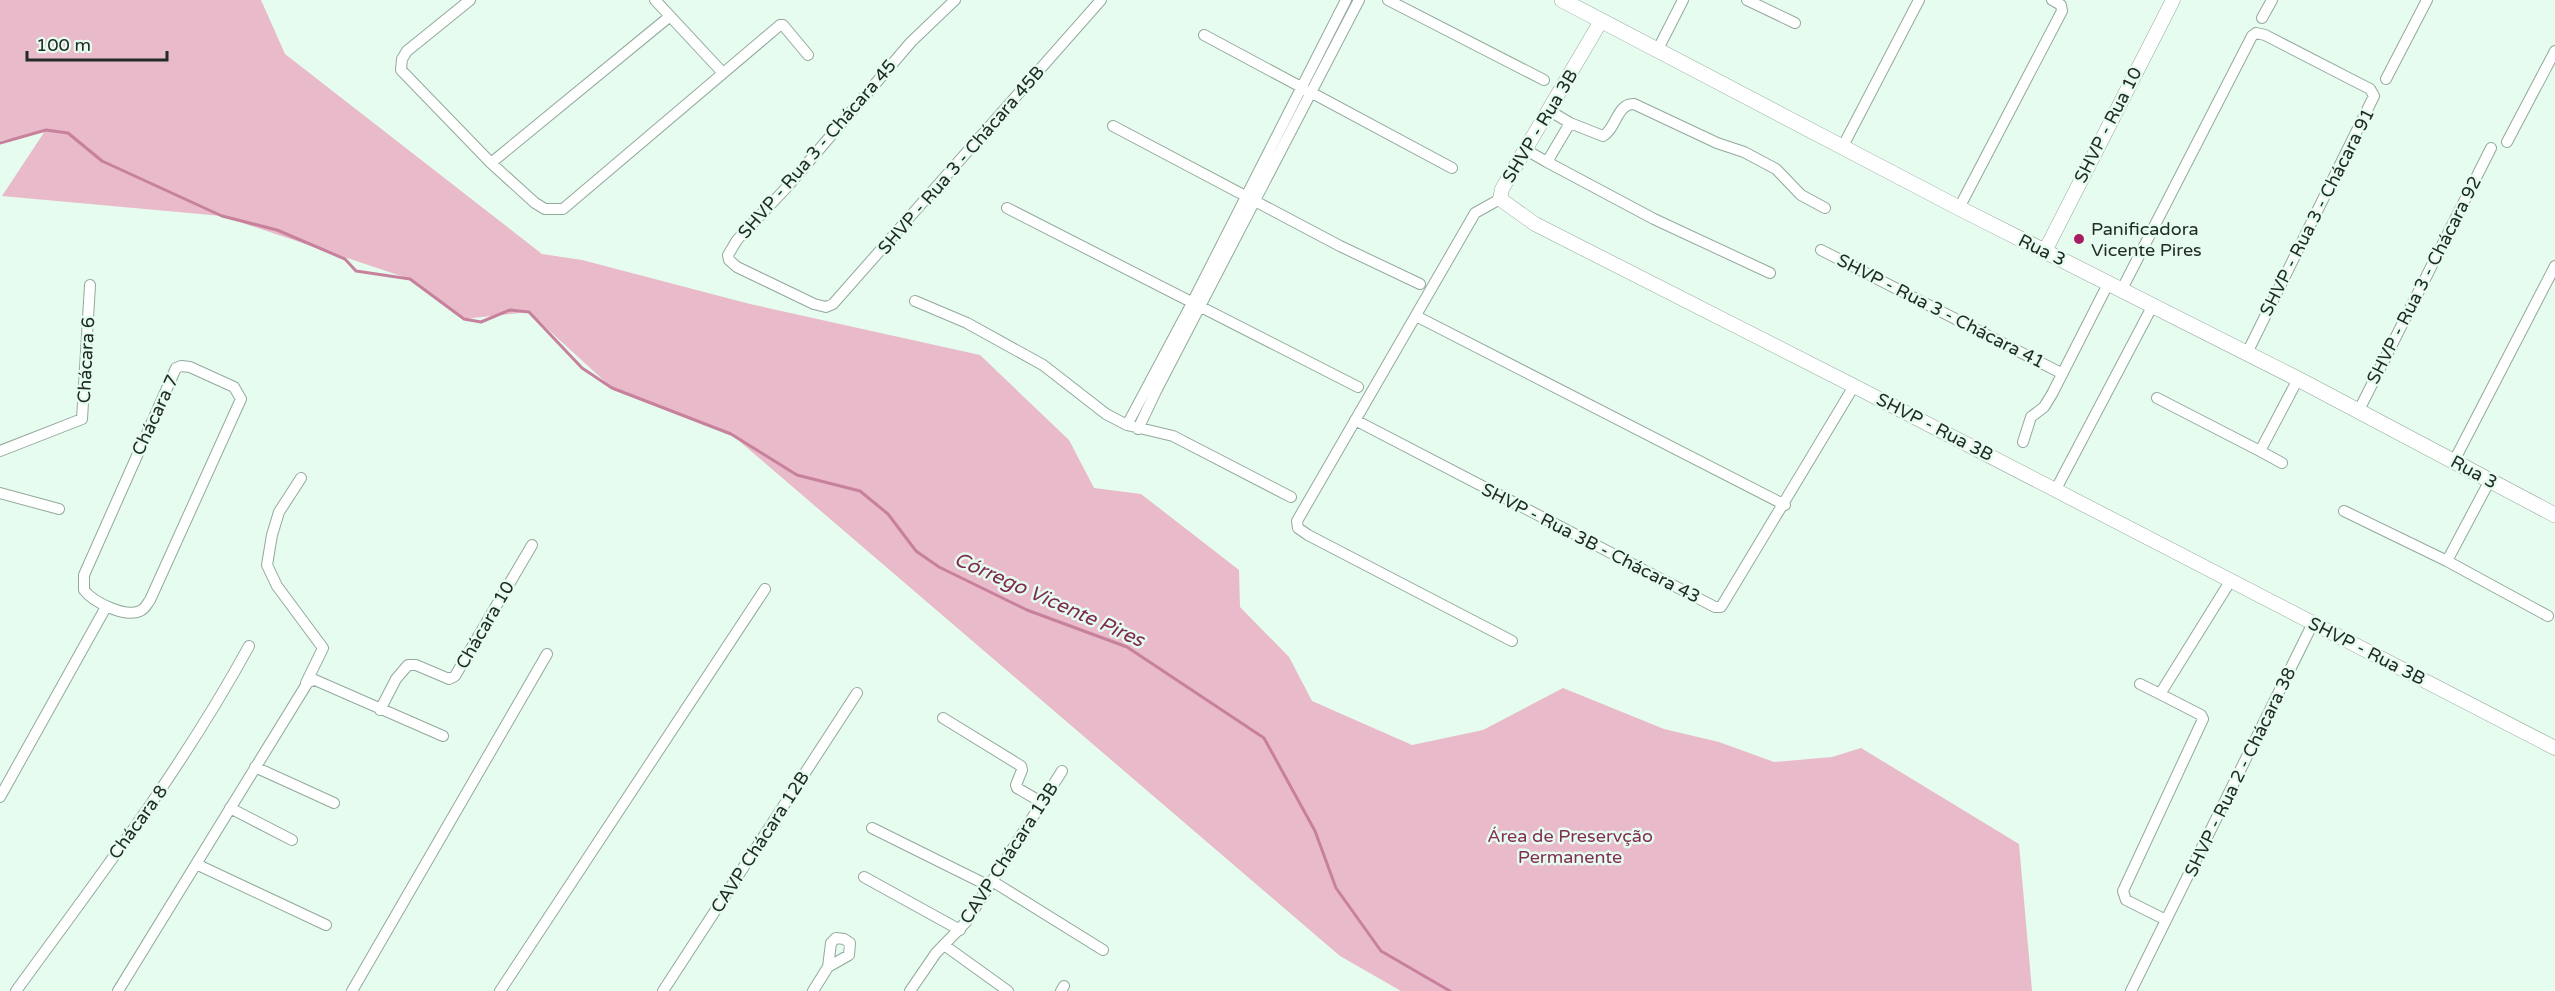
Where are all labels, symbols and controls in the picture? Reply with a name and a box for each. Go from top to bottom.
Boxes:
scale bar [27,24,166,62]
text: 100 m [36,34,91,56]
street label: SHVP - Rua 3 - Chácara 45 [733,55,901,243]
street label: SHVP - Rua 3 - Chácara 45B [873,61,1049,259]
street label: SHVP - Rua 10 [2069,63,2147,187]
street label: SHVP - Rua 3B [1498,65,1582,187]
street label: SHVP - Rua 3 - Chácara 91 [2255,104,2379,320]
street label: SHVP - Rua 3 - Chácara 92 [2362,172,2486,388]
place label: Panificadora Vicente Pires [2091,218,2202,261]
street label: Rua 3 [2015,229,2069,271]
marker: Panificadora Vicente Pires [2072,232,2086,246]
street label: SHVP - Rua 3 - Chácara 41 [1833,249,2049,373]
street label: Chácara 6 [73,316,99,404]
street label: Chácara 7 [127,371,183,459]
street label: SHVP - Rua 3B [1873,388,1997,466]
street label: Rua 3 [2447,451,2501,493]
street label: SHVP - Rua 3B - Chácara 43 [1478,478,1704,608]
water label: Córrego Vicente Pires [950,547,1149,653]
street label: Chácara 10 [451,577,519,673]
street label: SHVP - Rua 3B [2305,612,2429,690]
street label: SHVP - Rua 2 - Chácara 38 [2180,664,2300,880]
street label: CAVP Chácara 12B [706,767,814,917]
street label: CAVP Chácara 13B [955,778,1063,928]
street label: Chácara 8 [104,781,172,863]
park label: Área de Preservção Permanente [1487,825,1653,868]

